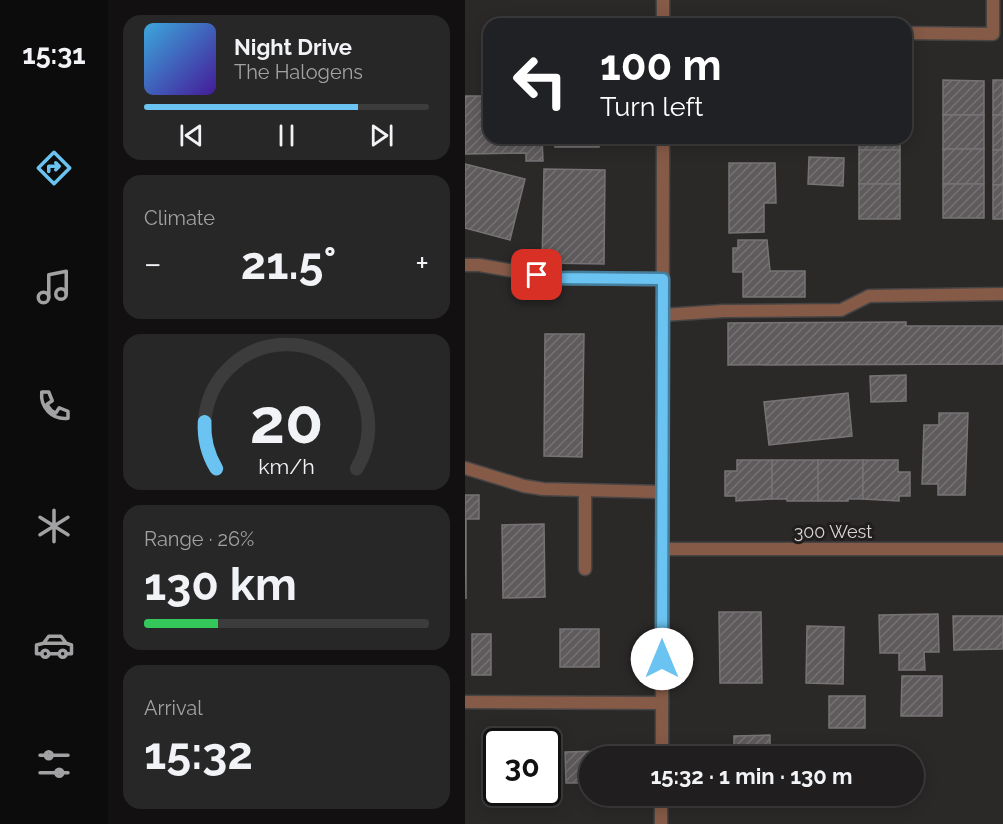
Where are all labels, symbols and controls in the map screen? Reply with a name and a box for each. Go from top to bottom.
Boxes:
text: Night Drive [234,34,352,60]
text: 15:31 [22,39,86,70]
text: 100 m [600,41,722,90]
icon: left [501,42,579,120]
text: The Halogens [234,60,363,84]
text: Turn left [600,91,703,122]
icon: previous [175,119,208,152]
icon: pause [270,119,303,152]
icon: next [365,119,398,152]
icon: directions [33,147,75,189]
text: Climate [144,206,215,230]
text: 21.5° [241,237,336,290]
text: − [144,244,162,283]
text: + [415,244,429,283]
pin [511,249,562,300]
icon: arrive [520,258,553,291]
icon: music [33,266,75,308]
text: 20 [250,384,323,458]
icon: phone [33,385,75,427]
text: km/h [258,454,315,479]
icon: climate [33,505,75,547]
street label: 300 West [794,521,872,542]
text: Range · 26% [144,527,254,551]
text: 130 km [144,558,297,611]
icon: car [33,624,75,666]
position arrow [630,627,694,691]
text: Arrival [144,696,203,720]
text: 15:32 [144,727,253,780]
speed limit sign: 30 [483,728,561,806]
icon: filters [33,743,75,785]
text: 15:32 · 1 min · 130 m [650,763,853,789]

